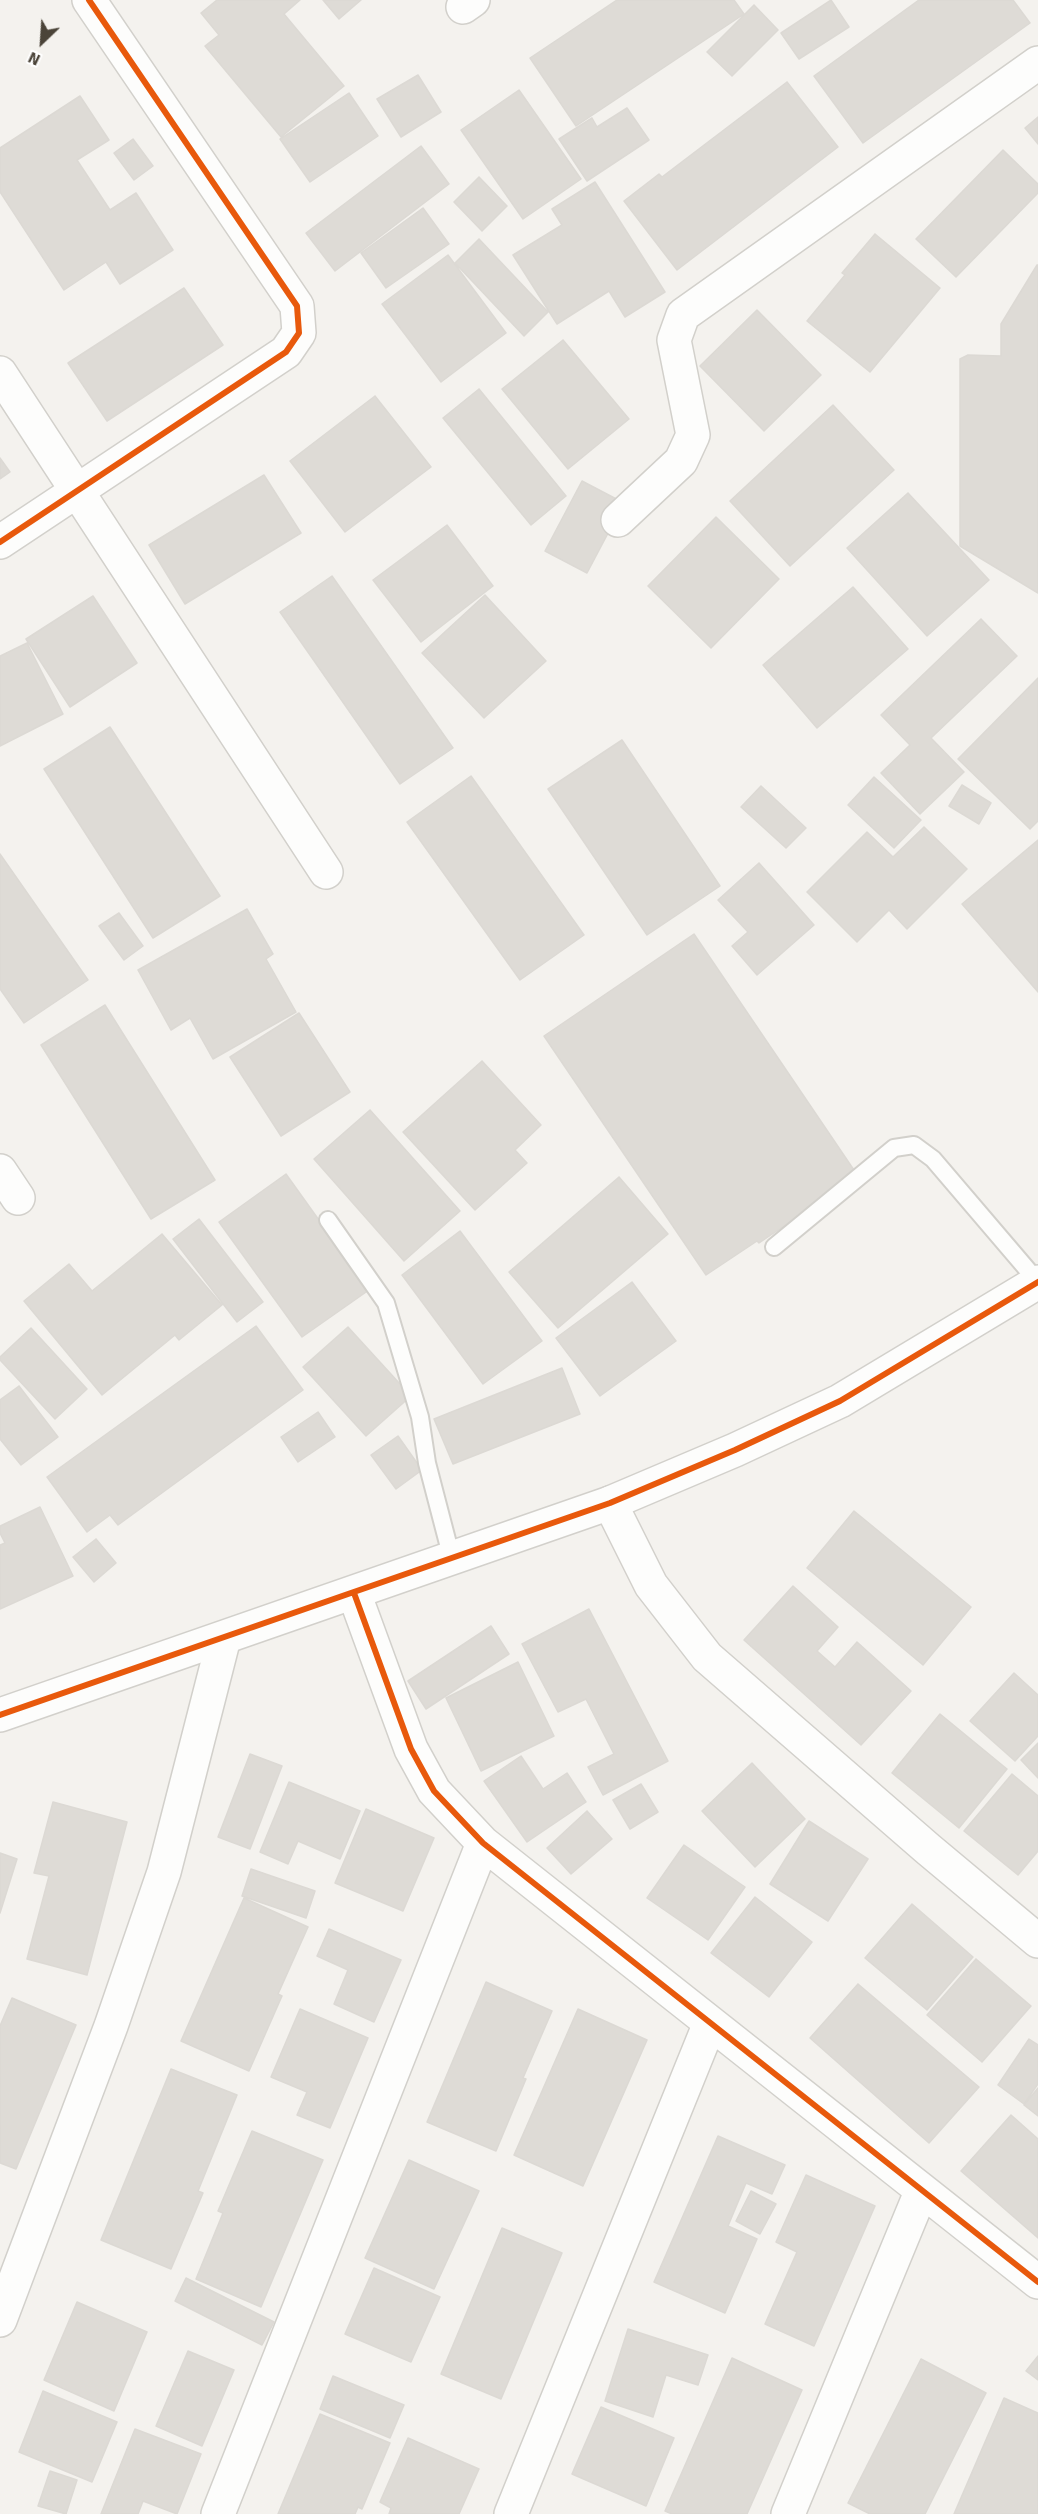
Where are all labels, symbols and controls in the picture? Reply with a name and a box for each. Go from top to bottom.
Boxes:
north arrow [12,12,72,72]
text: N [25,47,44,70]

